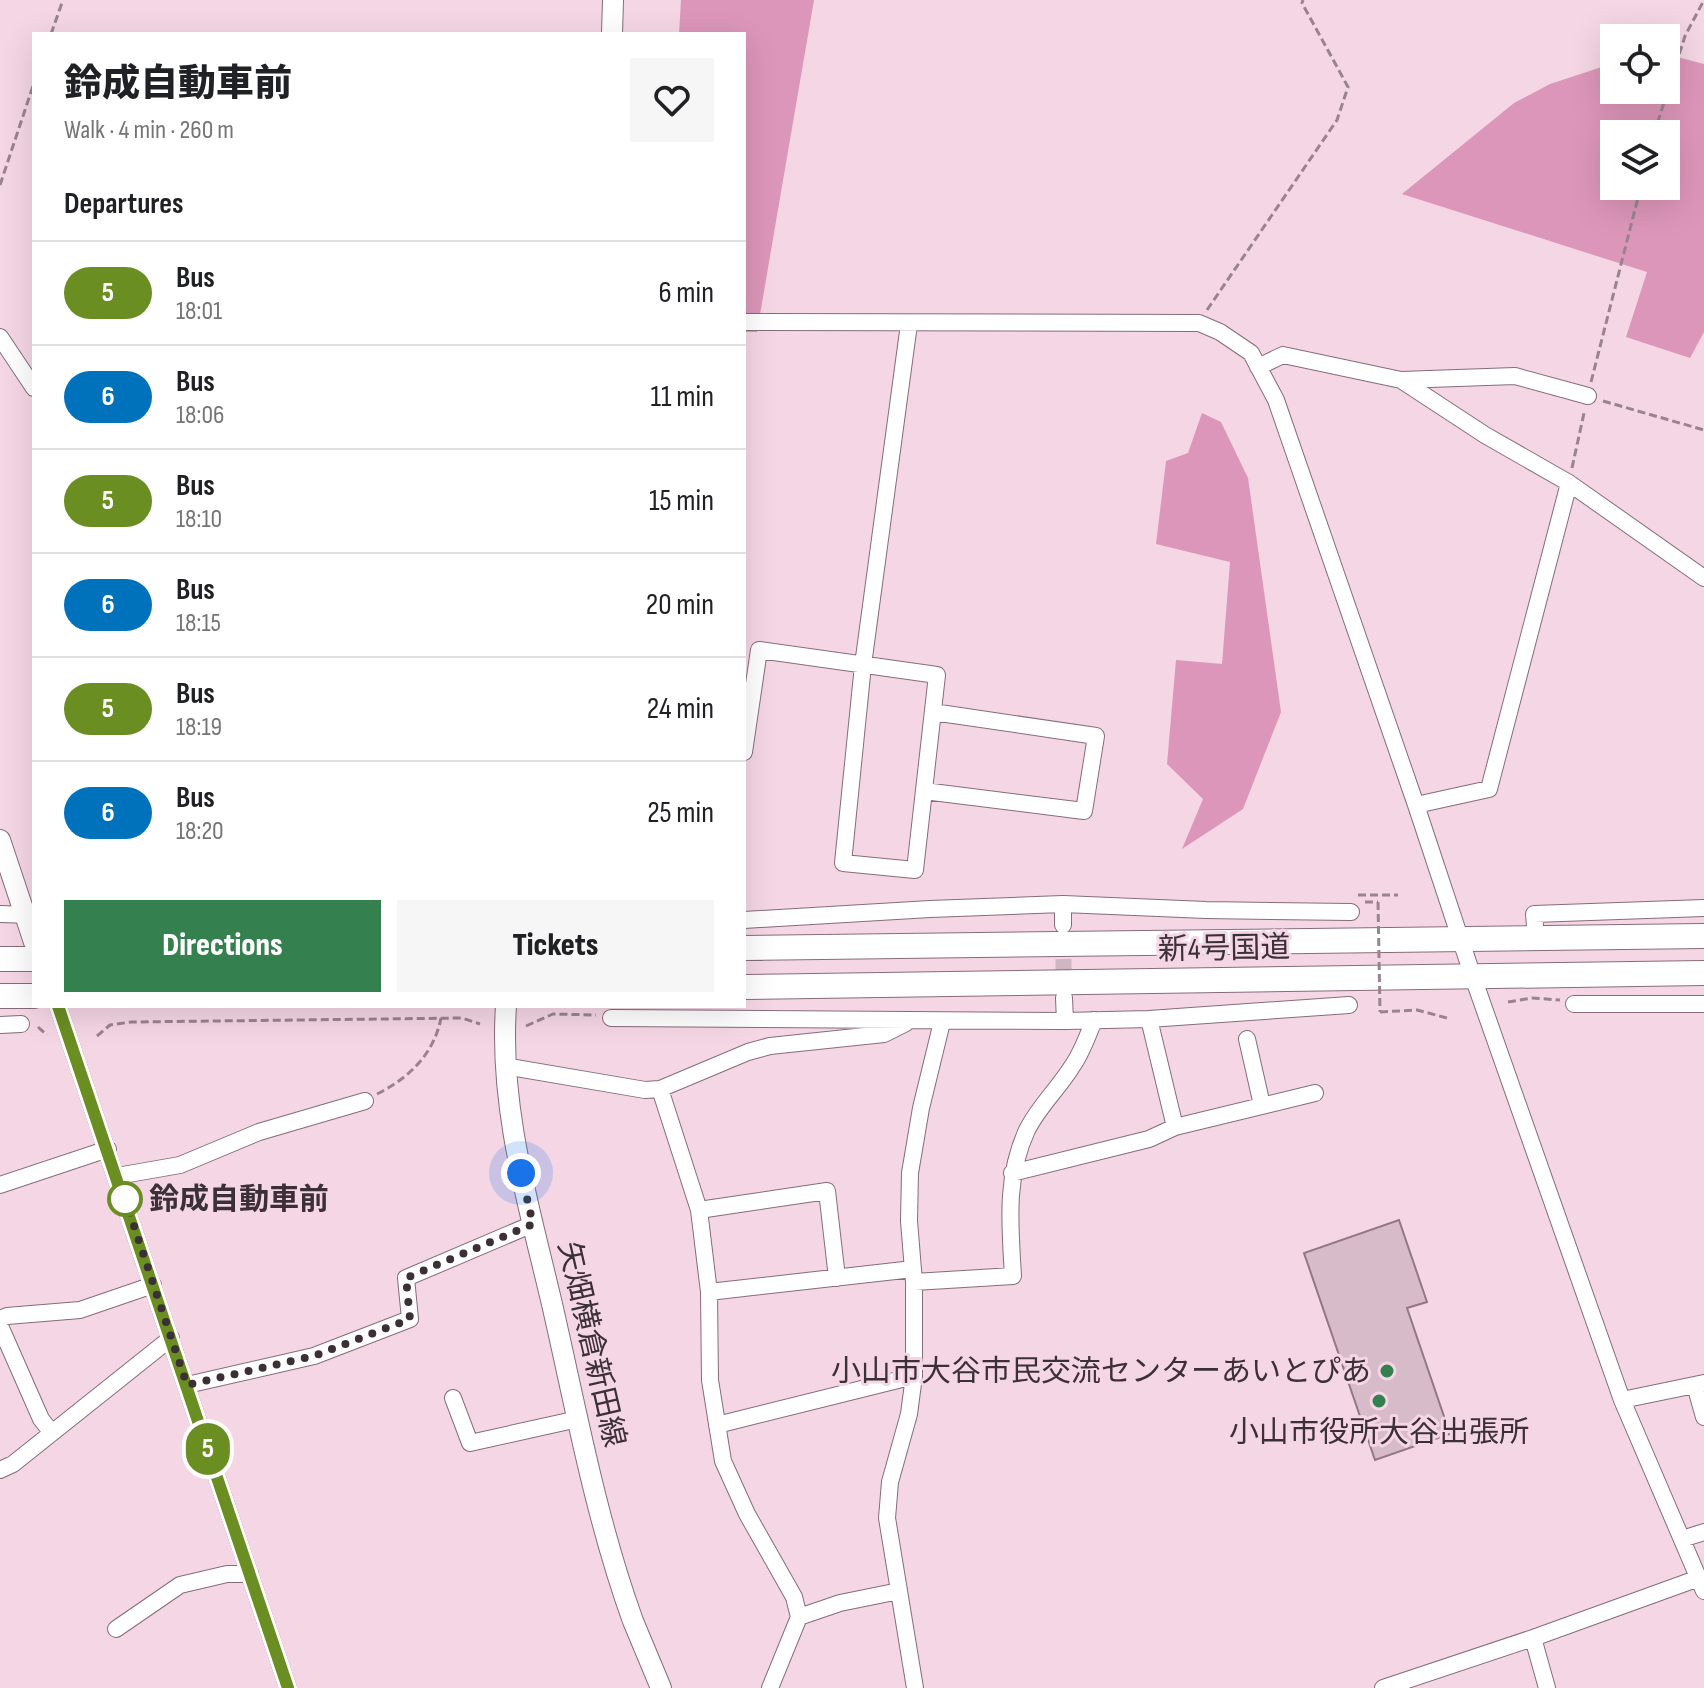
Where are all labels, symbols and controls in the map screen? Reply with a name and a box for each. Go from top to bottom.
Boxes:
map controls [1600,24,1680,200]
button: locate [1600,24,1680,104]
button: heart [630,58,714,142]
text: 鈴成自動車前 [64,62,292,107]
text: Walk · 4 min · 260 m [64,115,234,146]
button: layers [1600,120,1680,200]
text: Departures [64,186,184,222]
text: Bus [176,260,215,296]
text: 6 min [658,275,714,311]
text: 5 [102,276,114,309]
text: 18:01 [176,296,222,327]
text: Bus [176,364,215,400]
text: 11 min [651,379,714,415]
text: 6 [101,380,115,413]
text: 18:06 [176,400,224,431]
text: Bus [176,468,215,504]
text: 15 min [649,483,714,519]
text: 5 [102,484,114,517]
text: 18:10 [176,504,222,535]
text: Bus [176,572,215,608]
text: 20 min [646,587,714,623]
text: 6 [101,588,115,621]
text: 18:15 [176,608,221,639]
text: Bus [176,676,215,712]
text: 24 min [647,691,714,727]
text: 5 [102,692,114,725]
text: 18:19 [176,712,222,743]
text: Bus [176,780,215,816]
text: 25 min [647,795,714,831]
text: 6 [101,796,115,829]
text: 18:20 [176,816,224,847]
button: Directions [64,900,381,992]
button: Tickets [397,900,714,992]
street label: 新4号国道 [1157,930,1291,968]
your location [501,1153,541,1193]
marker: 鈴成自動車前 [108,1182,142,1216]
place label: 鈴成自動車前 [149,1182,329,1218]
street label: 矢畑横倉新田線 [550,1238,632,1451]
place label: 小山市大谷市民交流センターあいとぴあ [831,1354,1371,1390]
marker: 小山市大谷市民交流センターあいとぴあ [1378,1362,1396,1380]
marker: 小山市役所大谷出張所 [1370,1392,1388,1410]
place label: 小山市役所大谷出張所 [1229,1415,1529,1451]
line badge: 5 [182,1423,234,1475]
text: 5 [202,1432,214,1465]

